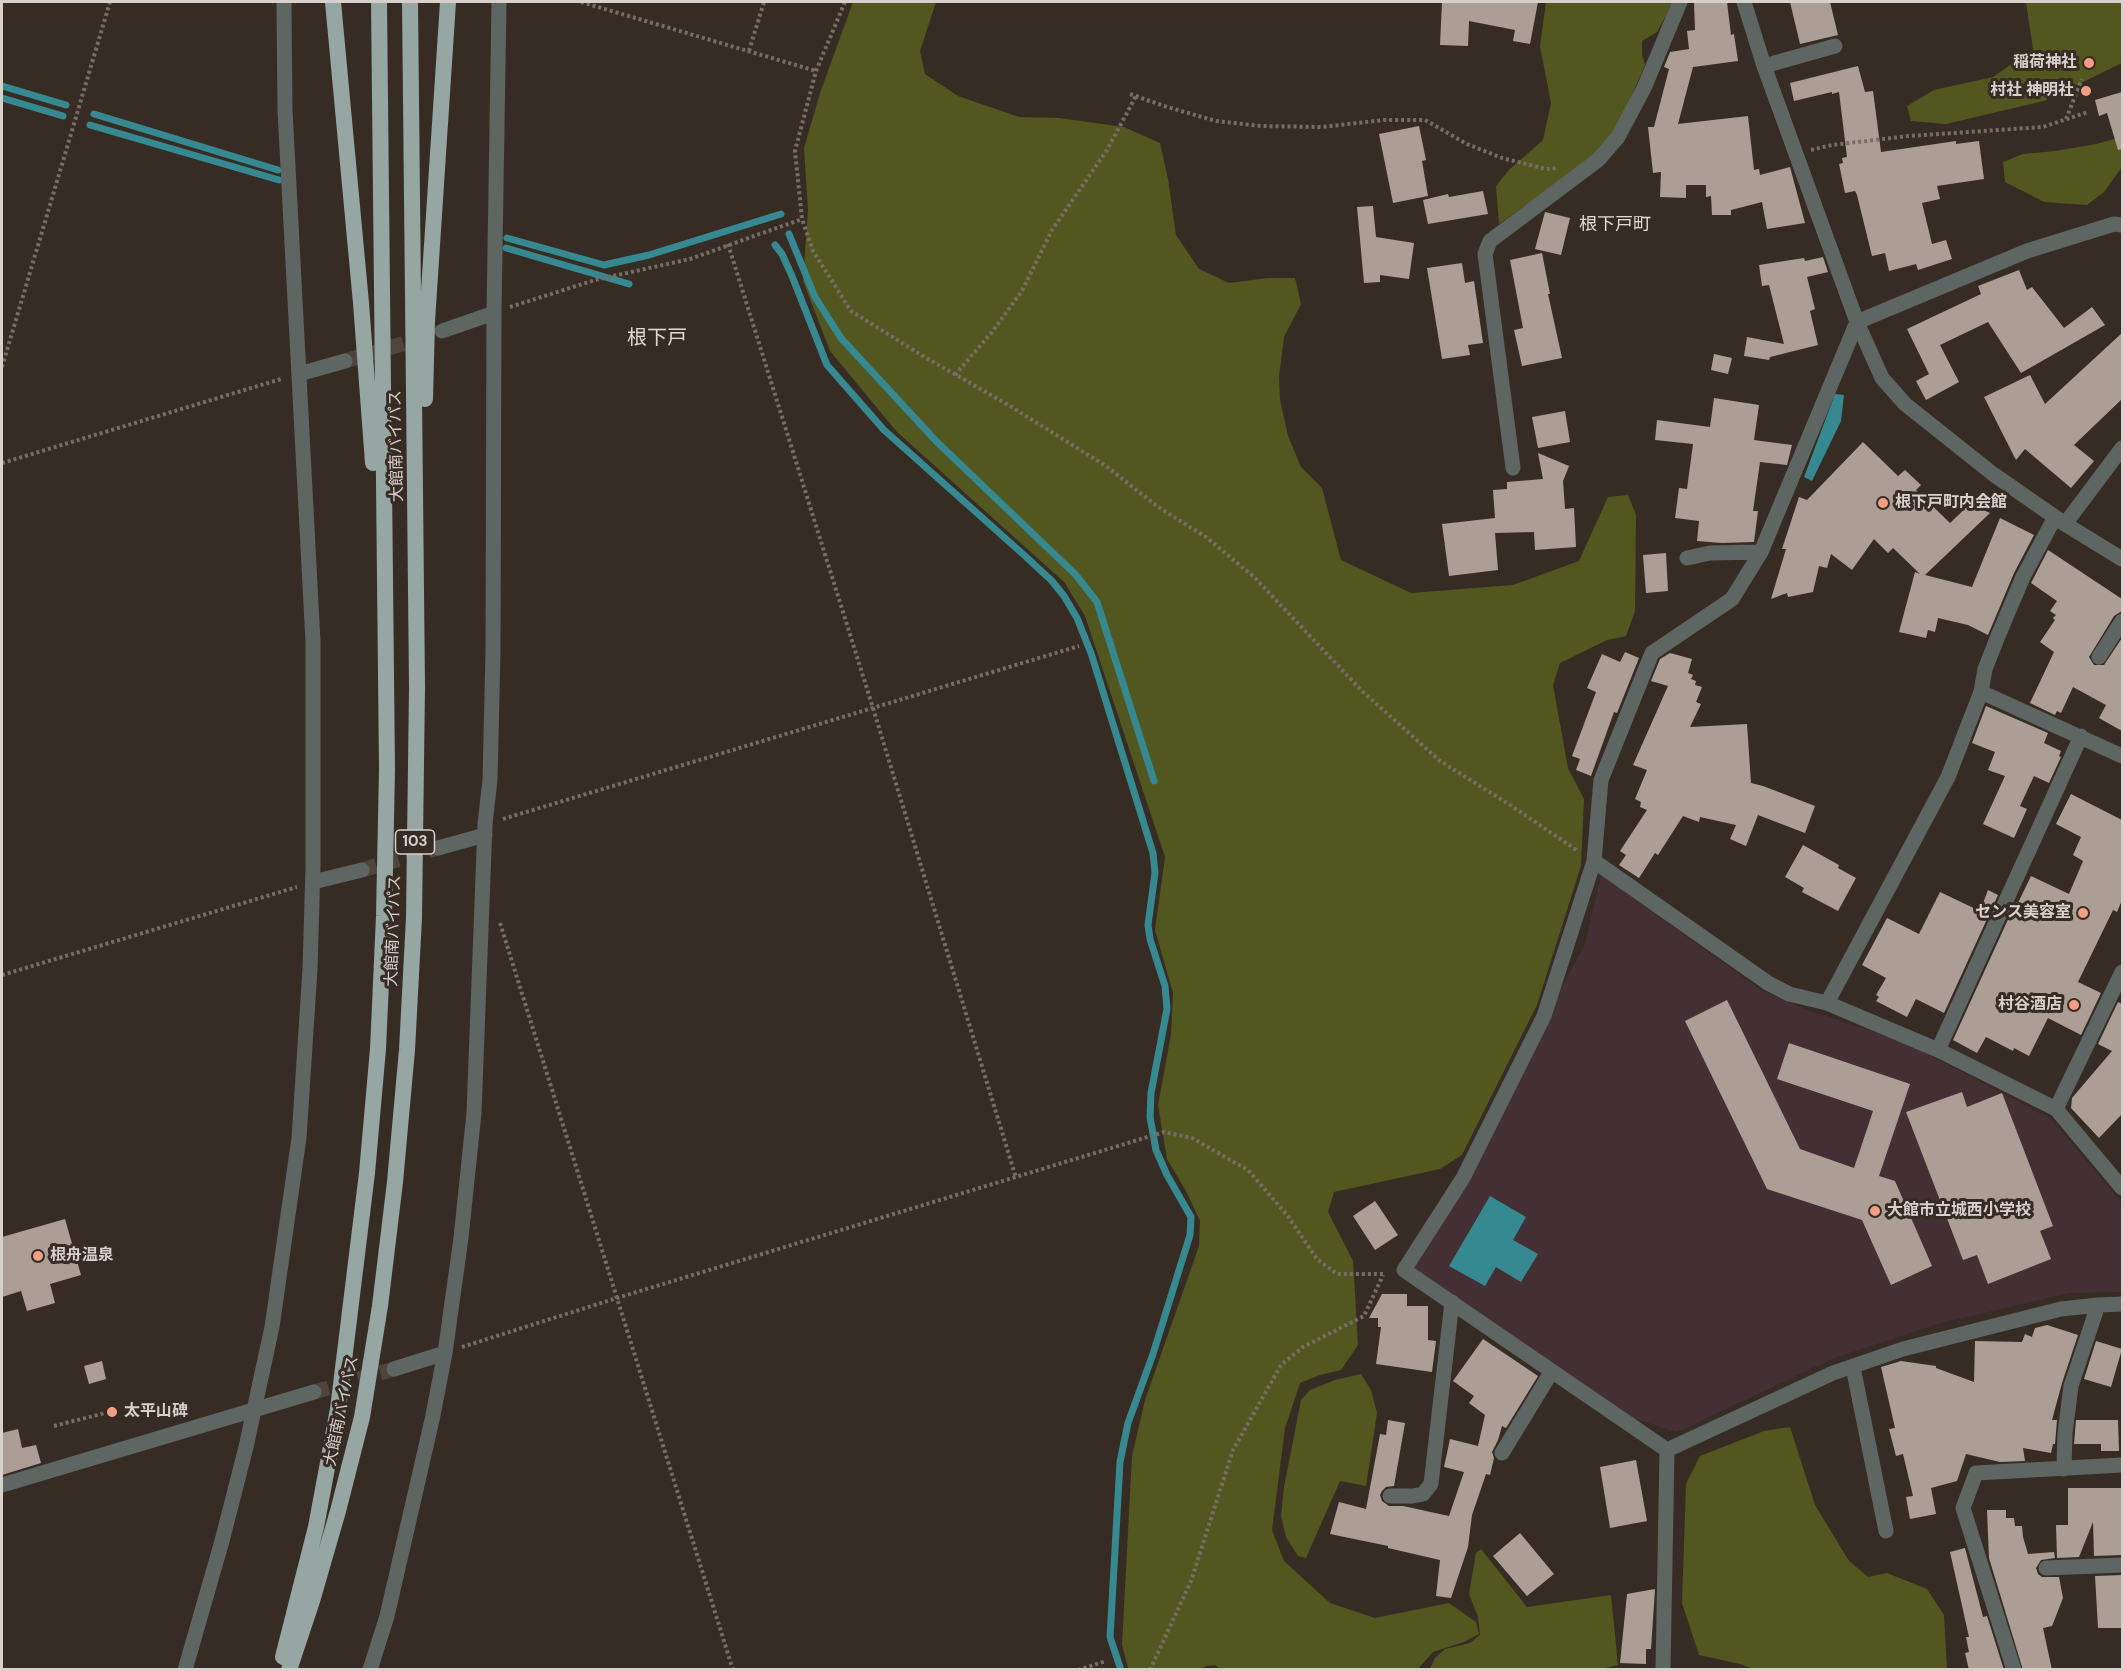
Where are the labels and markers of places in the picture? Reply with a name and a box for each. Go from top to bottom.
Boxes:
place label: 稲荷神社 [2013,53,2077,73]
marker: 稲荷神社 [2082,56,2096,70]
place label: 村社 神明社 [1990,81,2074,101]
marker: 村社 神明社 [2079,84,2093,98]
place label: 根下戸町内会館 [1895,493,2007,513]
marker: 根下戸町内会館 [1876,496,1890,510]
place label: センス美容室 [1975,903,2071,923]
marker: センス美容室 [2076,906,2090,920]
place label: 村谷酒店 [1998,995,2062,1015]
marker: 村谷酒店 [2067,998,2081,1012]
place label: 大館市立城西小学校 [1887,1201,2031,1221]
marker: 大館市立城西小学校 [1868,1204,1882,1218]
place label: 根舟温泉 [50,1246,114,1266]
marker: 根舟温泉 [31,1249,45,1263]
place label: 太平山碑 [124,1402,188,1422]
marker: 太平山碑 [105,1405,119,1419]

